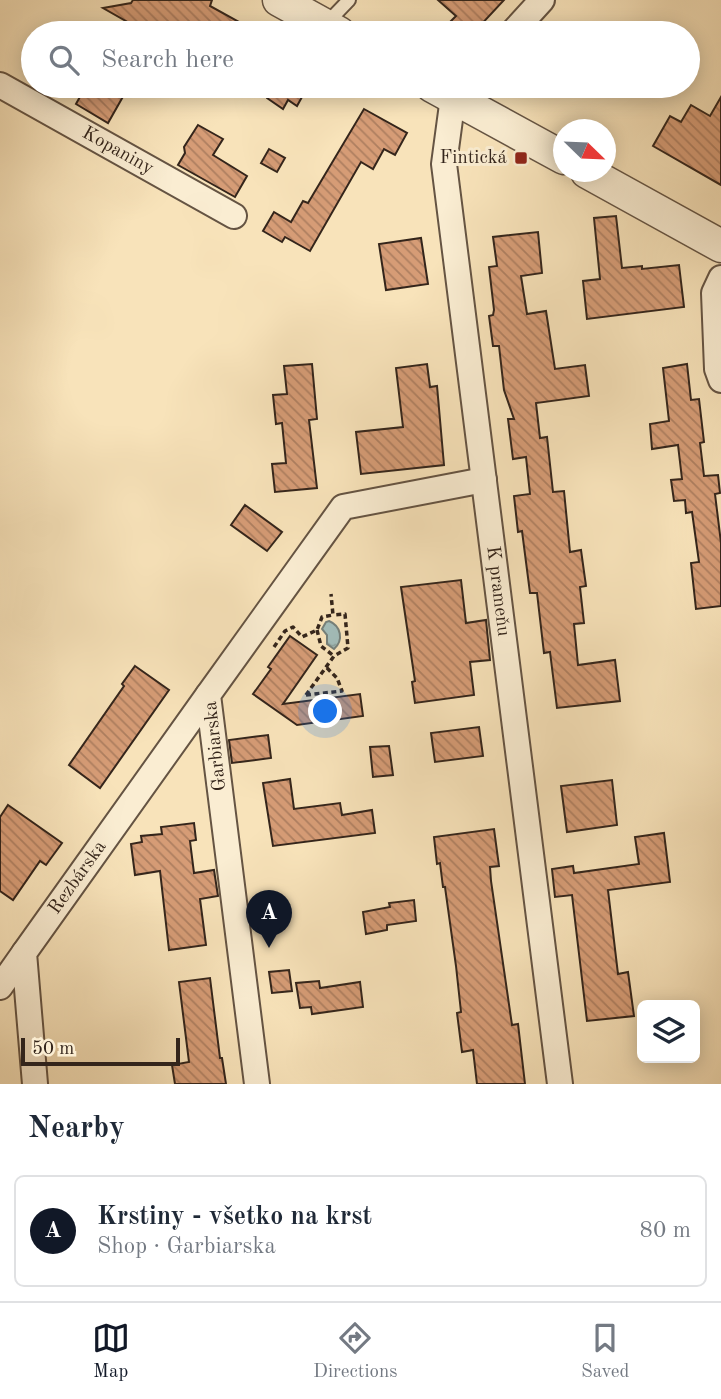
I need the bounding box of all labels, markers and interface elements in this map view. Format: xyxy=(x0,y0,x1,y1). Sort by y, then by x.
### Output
search box xyxy=(21,21,700,98)
icon: search xyxy=(45,41,83,79)
text: Search here xyxy=(101,47,234,73)
north arrow xyxy=(553,119,616,182)
street label: Kopaniny xyxy=(79,123,157,178)
place label: Fintická xyxy=(439,149,508,168)
marker: Fintická xyxy=(513,150,529,166)
street label: K prameňu xyxy=(483,545,513,637)
your location xyxy=(308,694,342,728)
street label: Garbiarska xyxy=(202,699,230,792)
street label: Rezbárska xyxy=(45,837,111,918)
pin: A xyxy=(246,890,292,948)
map controls xyxy=(637,1000,700,1063)
button: layers xyxy=(637,1000,700,1063)
scale bar xyxy=(21,1035,180,1067)
text: 50 m xyxy=(32,1040,74,1059)
text: Nearby xyxy=(28,1114,125,1144)
text: Krstiny - všetko na krst xyxy=(97,1204,372,1230)
text: A xyxy=(44,1219,62,1242)
text: 80 m xyxy=(640,1219,691,1242)
text: Shop · Garbiarska xyxy=(97,1235,276,1258)
tab: Map xyxy=(92,1319,130,1384)
tab: Directions xyxy=(313,1319,398,1384)
tab: Saved xyxy=(581,1319,629,1384)

